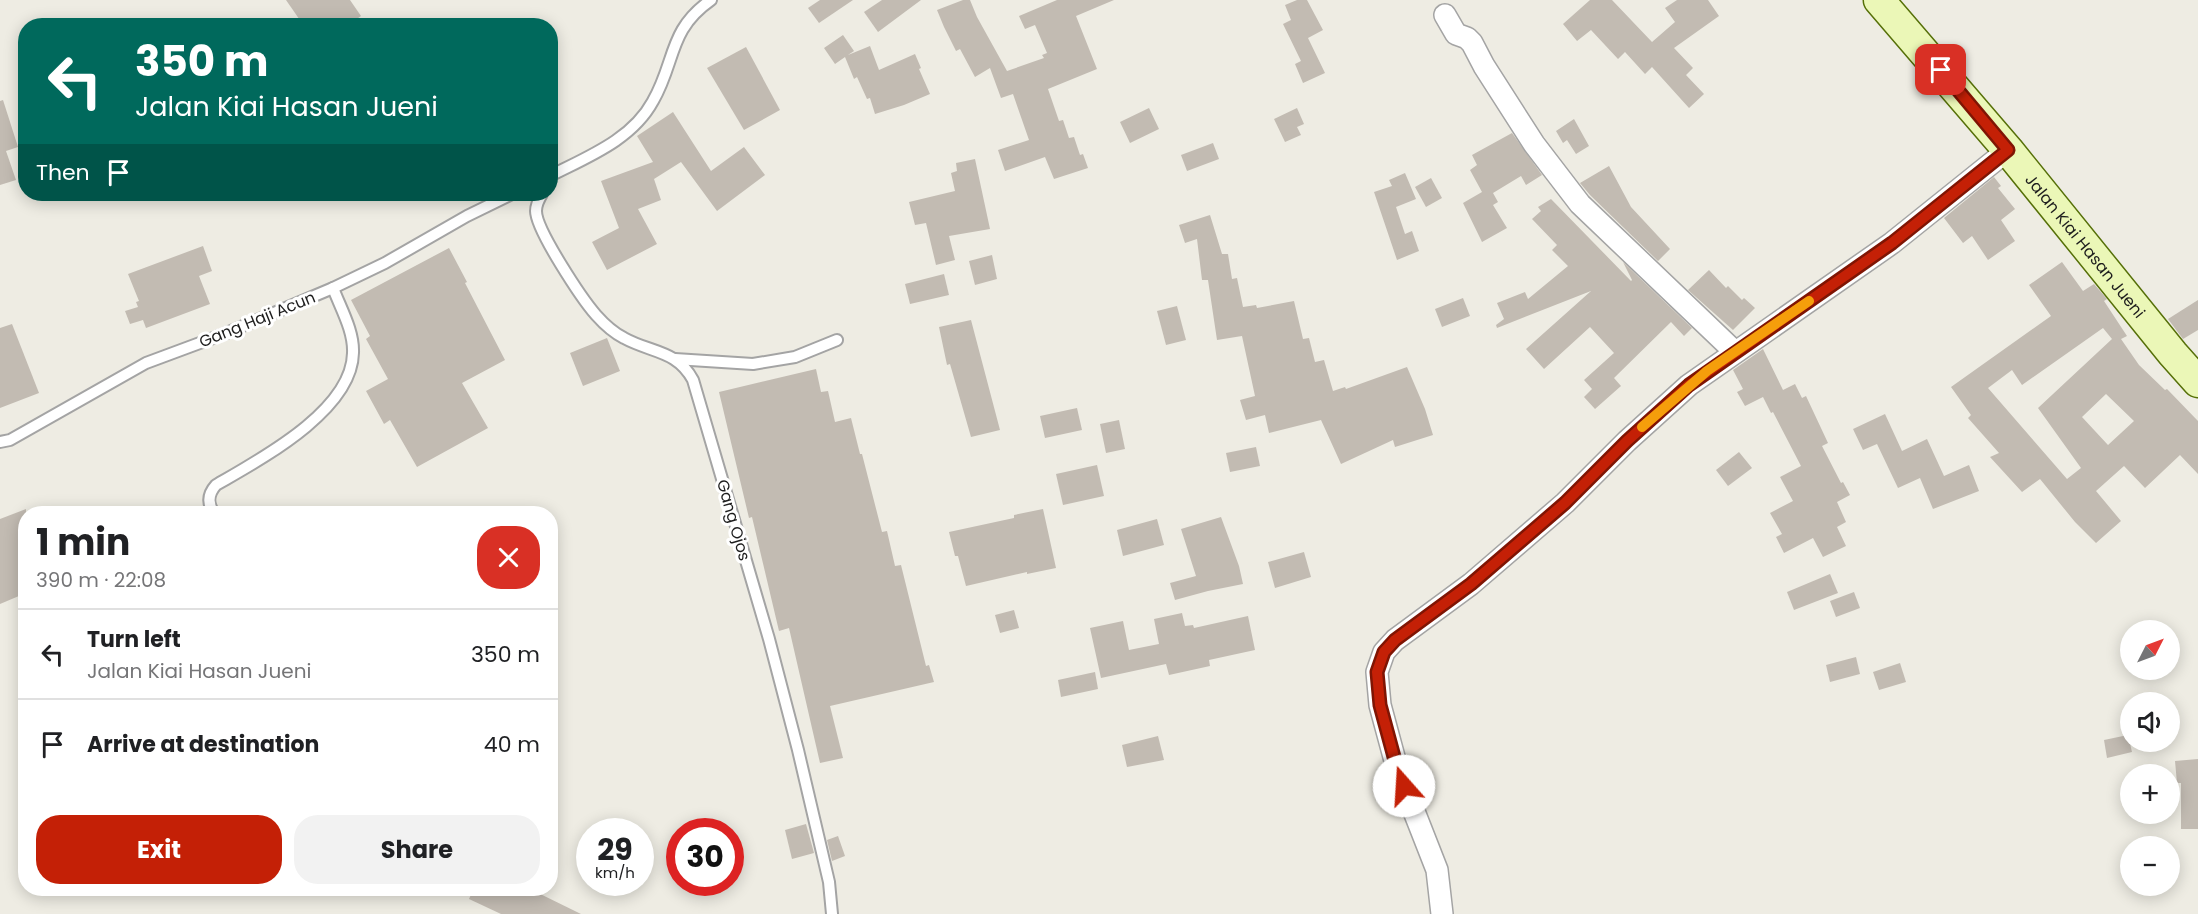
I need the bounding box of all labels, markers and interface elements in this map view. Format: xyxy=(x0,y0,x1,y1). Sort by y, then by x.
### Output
text: 350 m xyxy=(135,32,268,91)
icon: left xyxy=(36,42,114,120)
pin xyxy=(1915,44,1966,95)
icon: arrive xyxy=(1924,53,1957,86)
text: Jalan Kiai Hasan Jueni xyxy=(135,88,438,125)
icon: arrive xyxy=(102,156,135,189)
text: Then xyxy=(36,157,90,188)
street label: Jalan Kiai Hasan Jueni xyxy=(2020,169,2150,323)
street label: Gang Haji Acun xyxy=(196,286,319,353)
street label: Gang Ojos xyxy=(711,477,756,564)
text: 1 min xyxy=(36,517,130,568)
button: close xyxy=(477,526,540,589)
text: 390 m · 22:08 xyxy=(36,566,166,594)
north arrow xyxy=(2120,620,2180,680)
map controls xyxy=(2120,620,2180,896)
text: Turn left xyxy=(87,624,181,655)
icon: left xyxy=(36,638,69,671)
text: 350 m xyxy=(471,639,540,670)
text: Jalan Kiai Hasan Jueni xyxy=(87,657,311,685)
button: sound xyxy=(2120,692,2180,752)
icon: arrive xyxy=(36,728,69,761)
text: Arrive at destination xyxy=(87,729,319,760)
text: 40 m xyxy=(484,729,540,760)
position arrow xyxy=(1372,754,1436,818)
button: + xyxy=(2120,764,2180,824)
button: Exit xyxy=(36,815,282,884)
button: Share xyxy=(294,815,540,884)
speed limit sign: 30 xyxy=(666,818,744,896)
text: 29 xyxy=(597,828,633,871)
button: − xyxy=(2120,836,2180,896)
text: km/h xyxy=(595,862,635,883)

